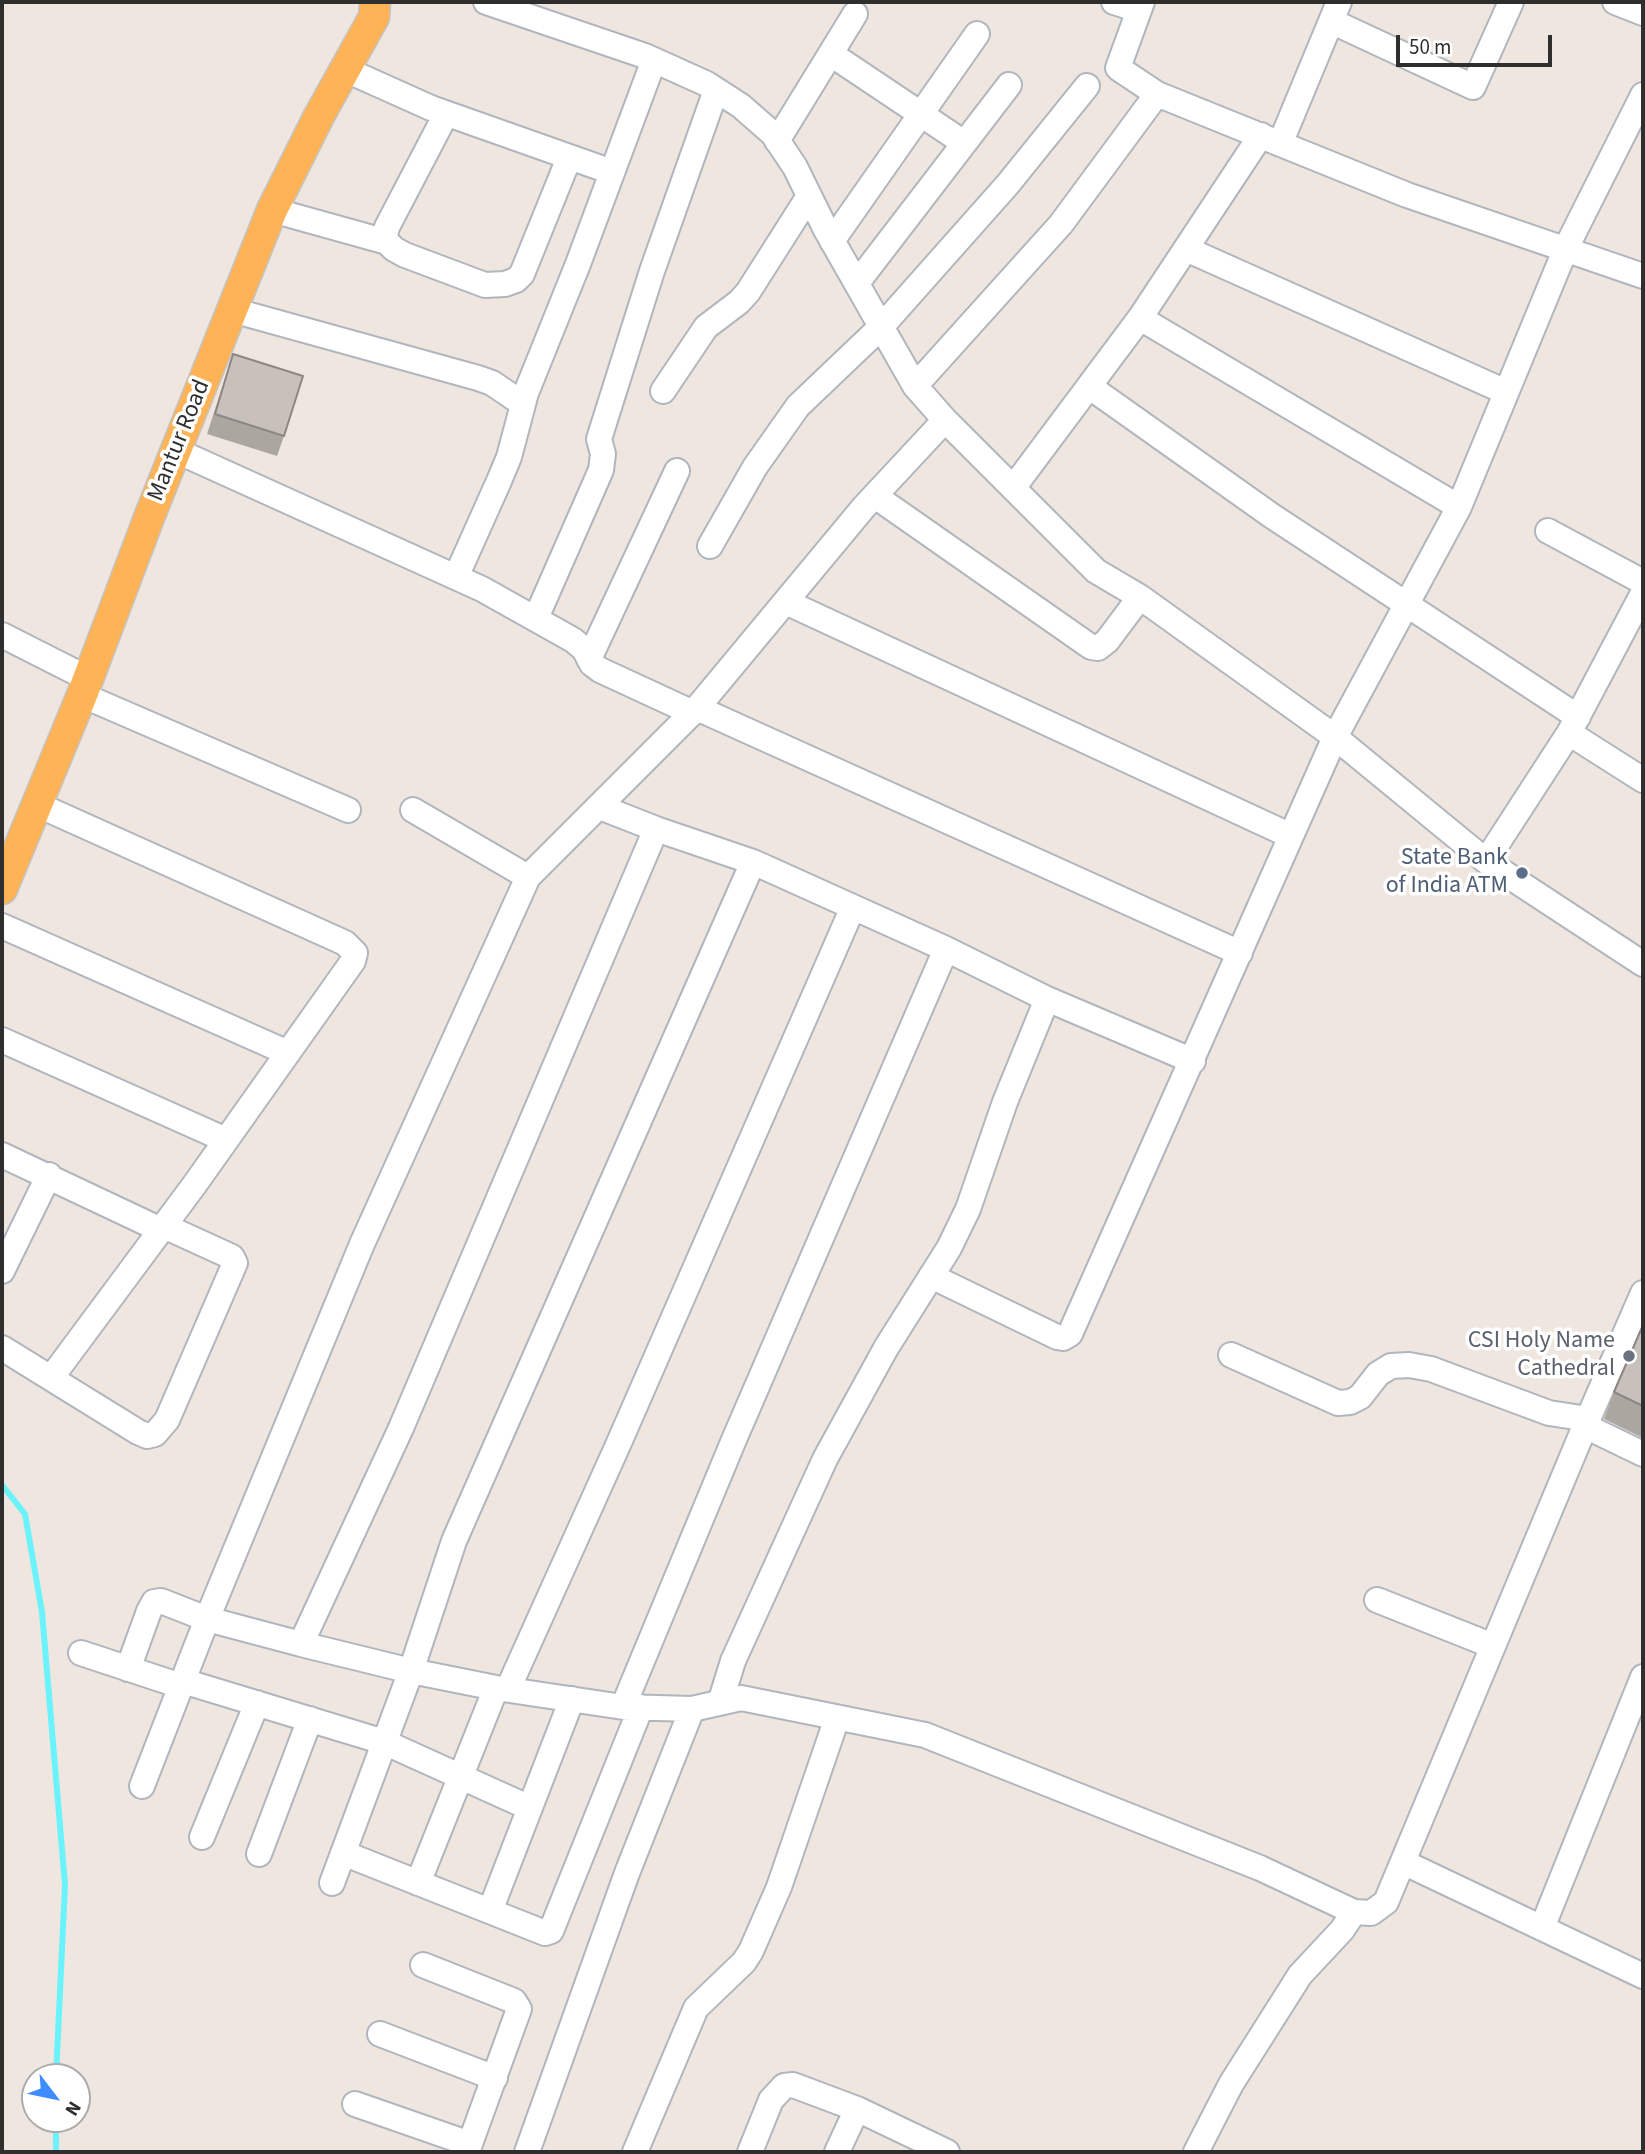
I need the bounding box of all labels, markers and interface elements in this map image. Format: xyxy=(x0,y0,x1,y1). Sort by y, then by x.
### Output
scale bar xyxy=(1400,21,1556,65)
text: 50 m xyxy=(1409,32,1451,62)
street label: Mantur Road xyxy=(143,376,217,506)
place label: State Bank of India ATM xyxy=(1386,845,1508,901)
marker: State Bank of India ATM xyxy=(1514,865,1530,881)
place label: CSI Holy Name Cathedral xyxy=(1468,1328,1615,1384)
marker: CSI Holy Name Cathedral xyxy=(1621,1348,1637,1364)
north arrow xyxy=(21,2063,91,2133)
text: N xyxy=(58,2096,87,2121)

